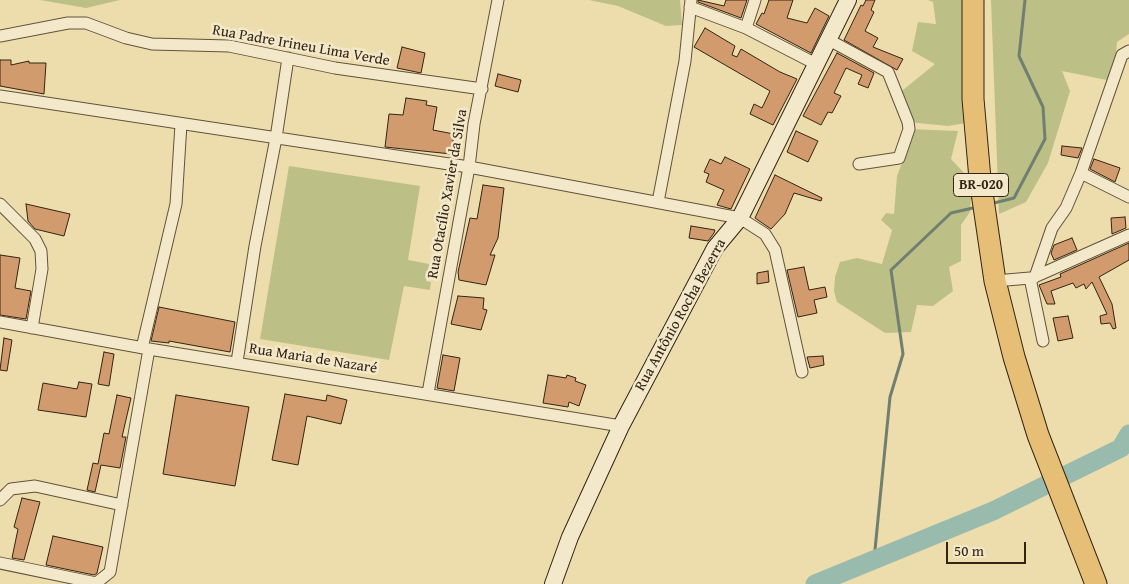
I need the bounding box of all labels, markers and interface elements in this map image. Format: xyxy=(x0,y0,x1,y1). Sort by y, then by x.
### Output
street label: Rua Padre Irineu Lima Verde xyxy=(211,22,391,70)
street label: Rua Otacílio Xavier da Silva xyxy=(424,108,472,280)
road number: BR-020 xyxy=(954,174,1008,196)
street label: Rua Antônio Rocha Bezerra xyxy=(632,236,730,394)
street label: Rua Maria de Nazaré xyxy=(248,340,378,378)
scale bar xyxy=(949,532,1029,564)
text: 50 m xyxy=(954,540,984,561)

